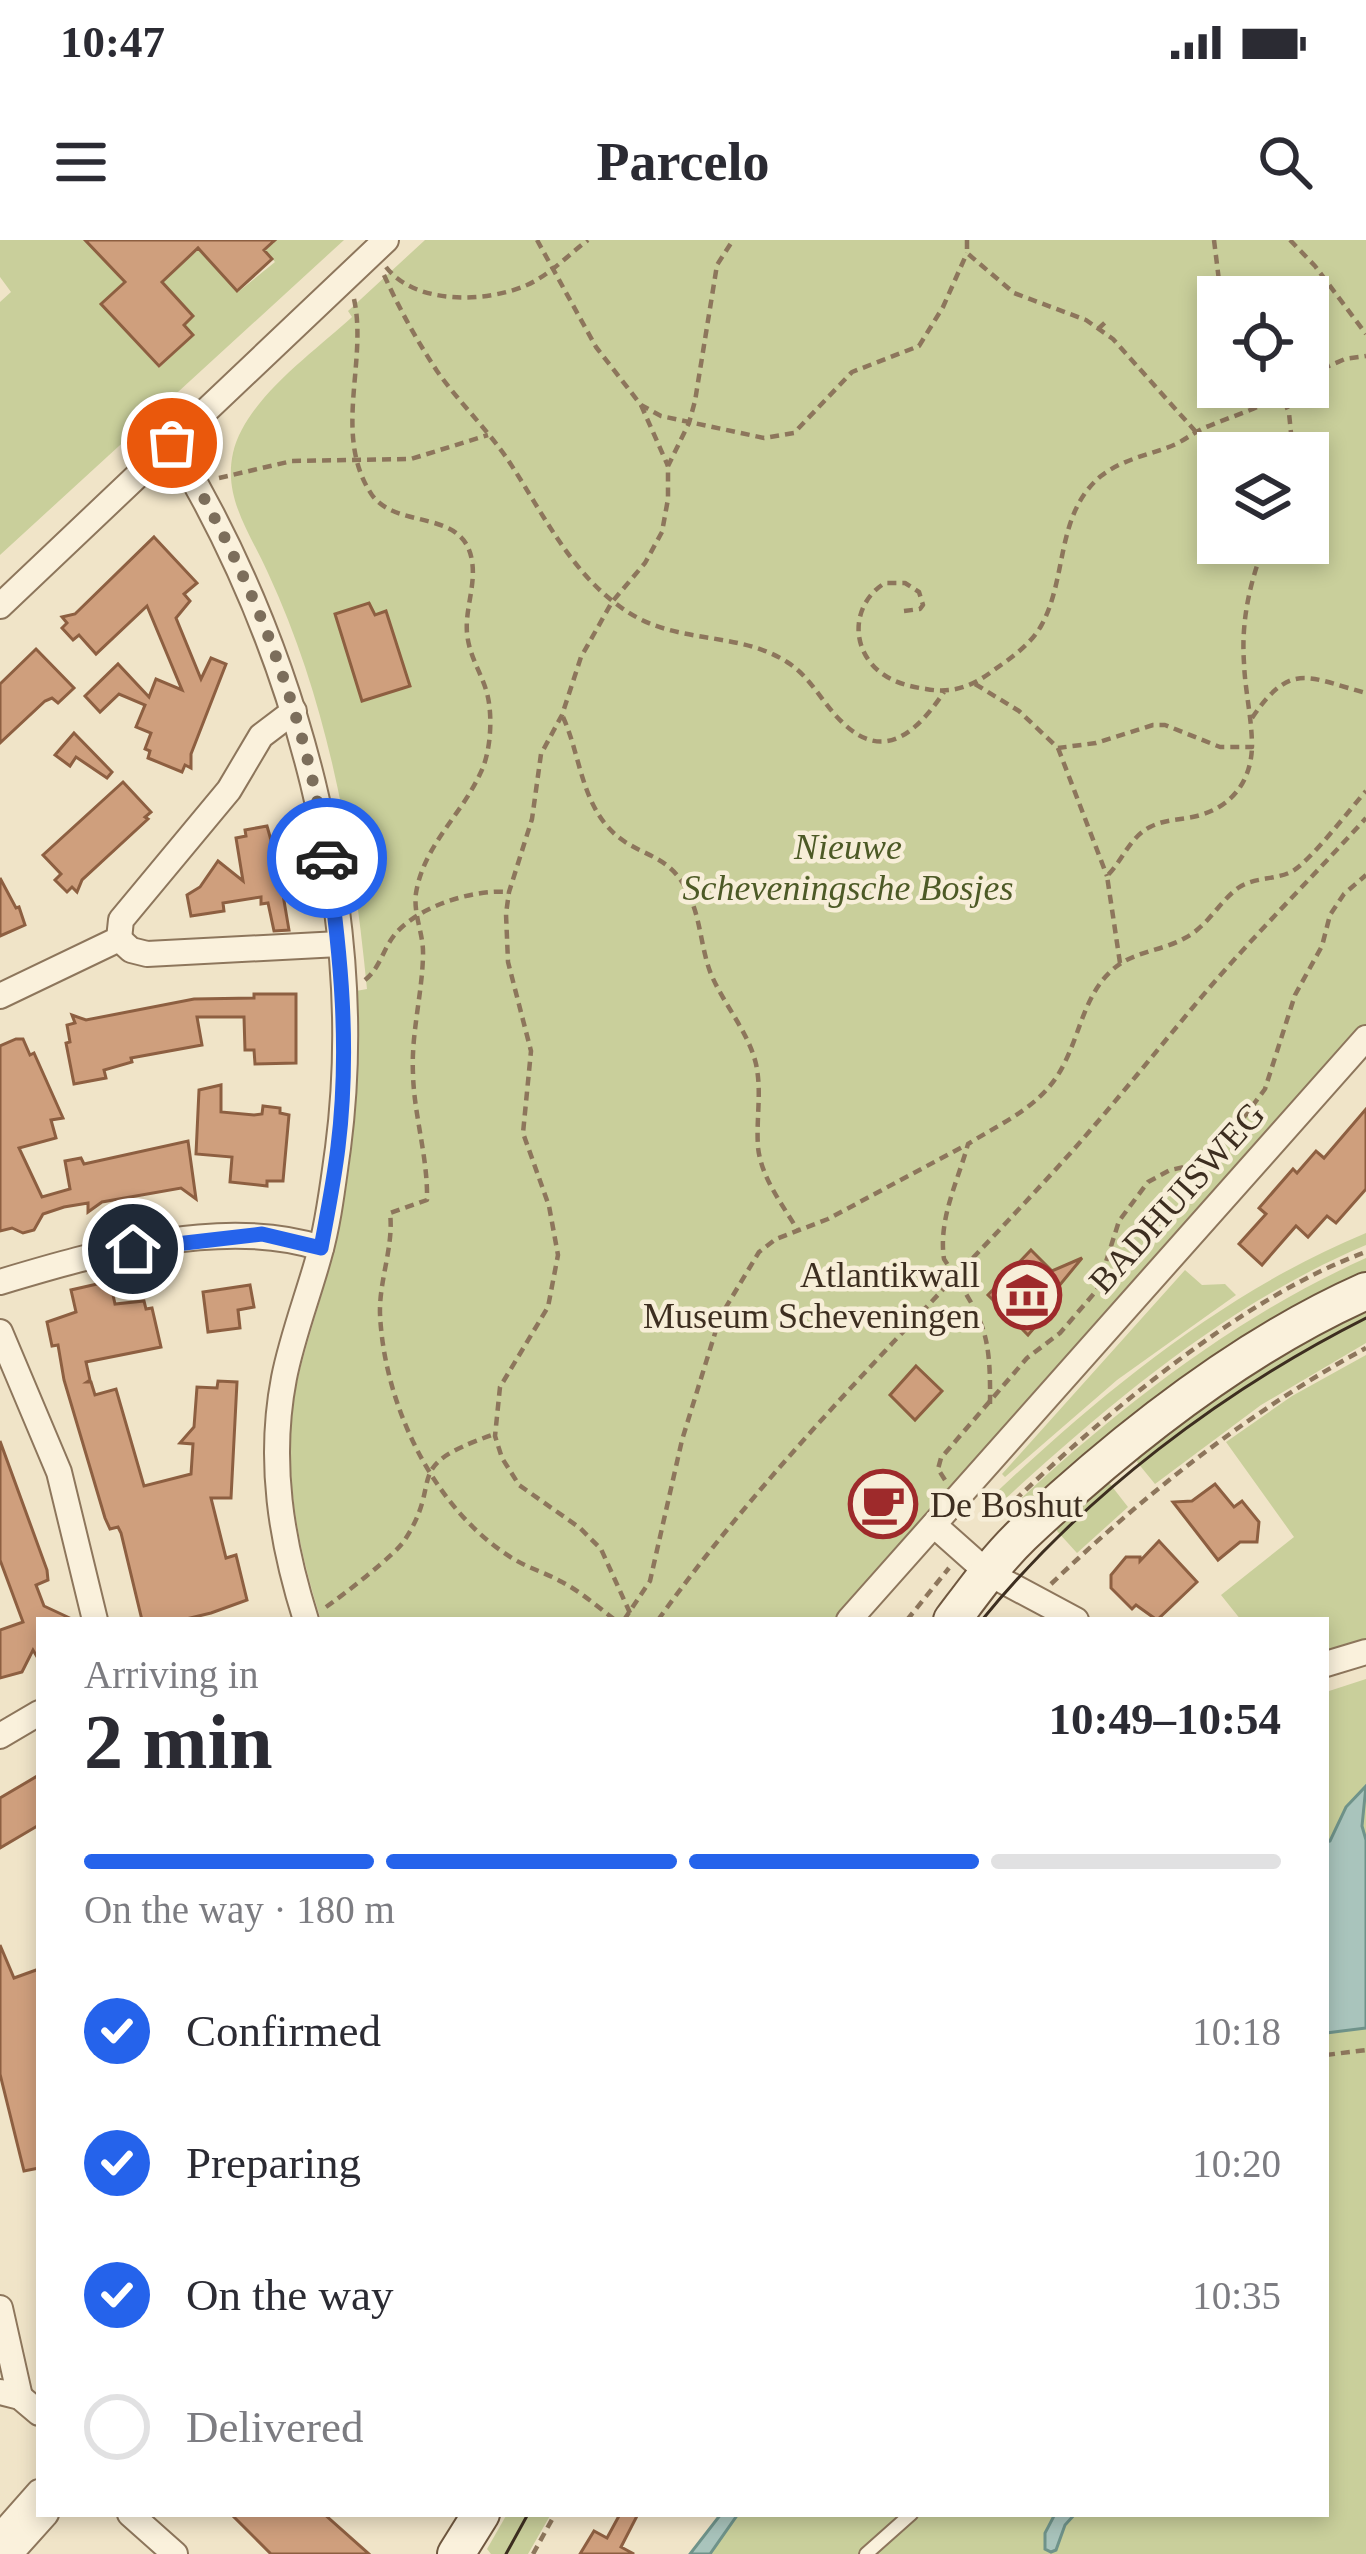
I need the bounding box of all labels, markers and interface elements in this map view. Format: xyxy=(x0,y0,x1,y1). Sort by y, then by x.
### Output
text: 10:47 xyxy=(60,17,165,67)
icon: menu xyxy=(48,129,114,195)
icon: search xyxy=(1252,129,1318,195)
text: Parcelo xyxy=(597,132,769,192)
map controls xyxy=(1197,276,1329,564)
button: locate xyxy=(1197,276,1329,408)
pin xyxy=(121,392,223,494)
icon: bag xyxy=(139,410,205,476)
button: layers xyxy=(1197,432,1329,564)
courier xyxy=(267,798,387,918)
icon: car xyxy=(294,825,360,891)
park label: Nieuwe Scheveningsche Bosjes xyxy=(683,827,1013,908)
street label: BADHUISWEG xyxy=(1081,1094,1273,1301)
pin xyxy=(82,1198,184,1300)
icon: home xyxy=(100,1216,166,1282)
place label: Atlantikwall Museum Scheveningen xyxy=(643,1255,980,1336)
museum icon: Atlantikwall Museum Scheveningen xyxy=(992,1260,1062,1330)
cafe icon: De Boshut xyxy=(848,1469,918,1539)
place label: De Boshut xyxy=(930,1485,1083,1525)
text: Arriving in xyxy=(84,1653,258,1696)
text: 10:49–10:54 xyxy=(1049,1694,1281,1744)
text: 2 min xyxy=(84,1698,273,1785)
text: On the way · 180 m xyxy=(84,1888,395,1931)
icon: check xyxy=(84,1998,150,2064)
text: Confirmed xyxy=(186,2006,381,2056)
text: 10:18 xyxy=(1192,2010,1281,2053)
icon: check xyxy=(84,2130,150,2196)
text: Preparing xyxy=(186,2138,361,2188)
text: 10:20 xyxy=(1192,2142,1281,2185)
icon: check xyxy=(84,2262,150,2328)
text: On the way xyxy=(186,2270,393,2320)
text: 10:35 xyxy=(1192,2274,1281,2317)
text: Delivered xyxy=(186,2402,363,2452)

